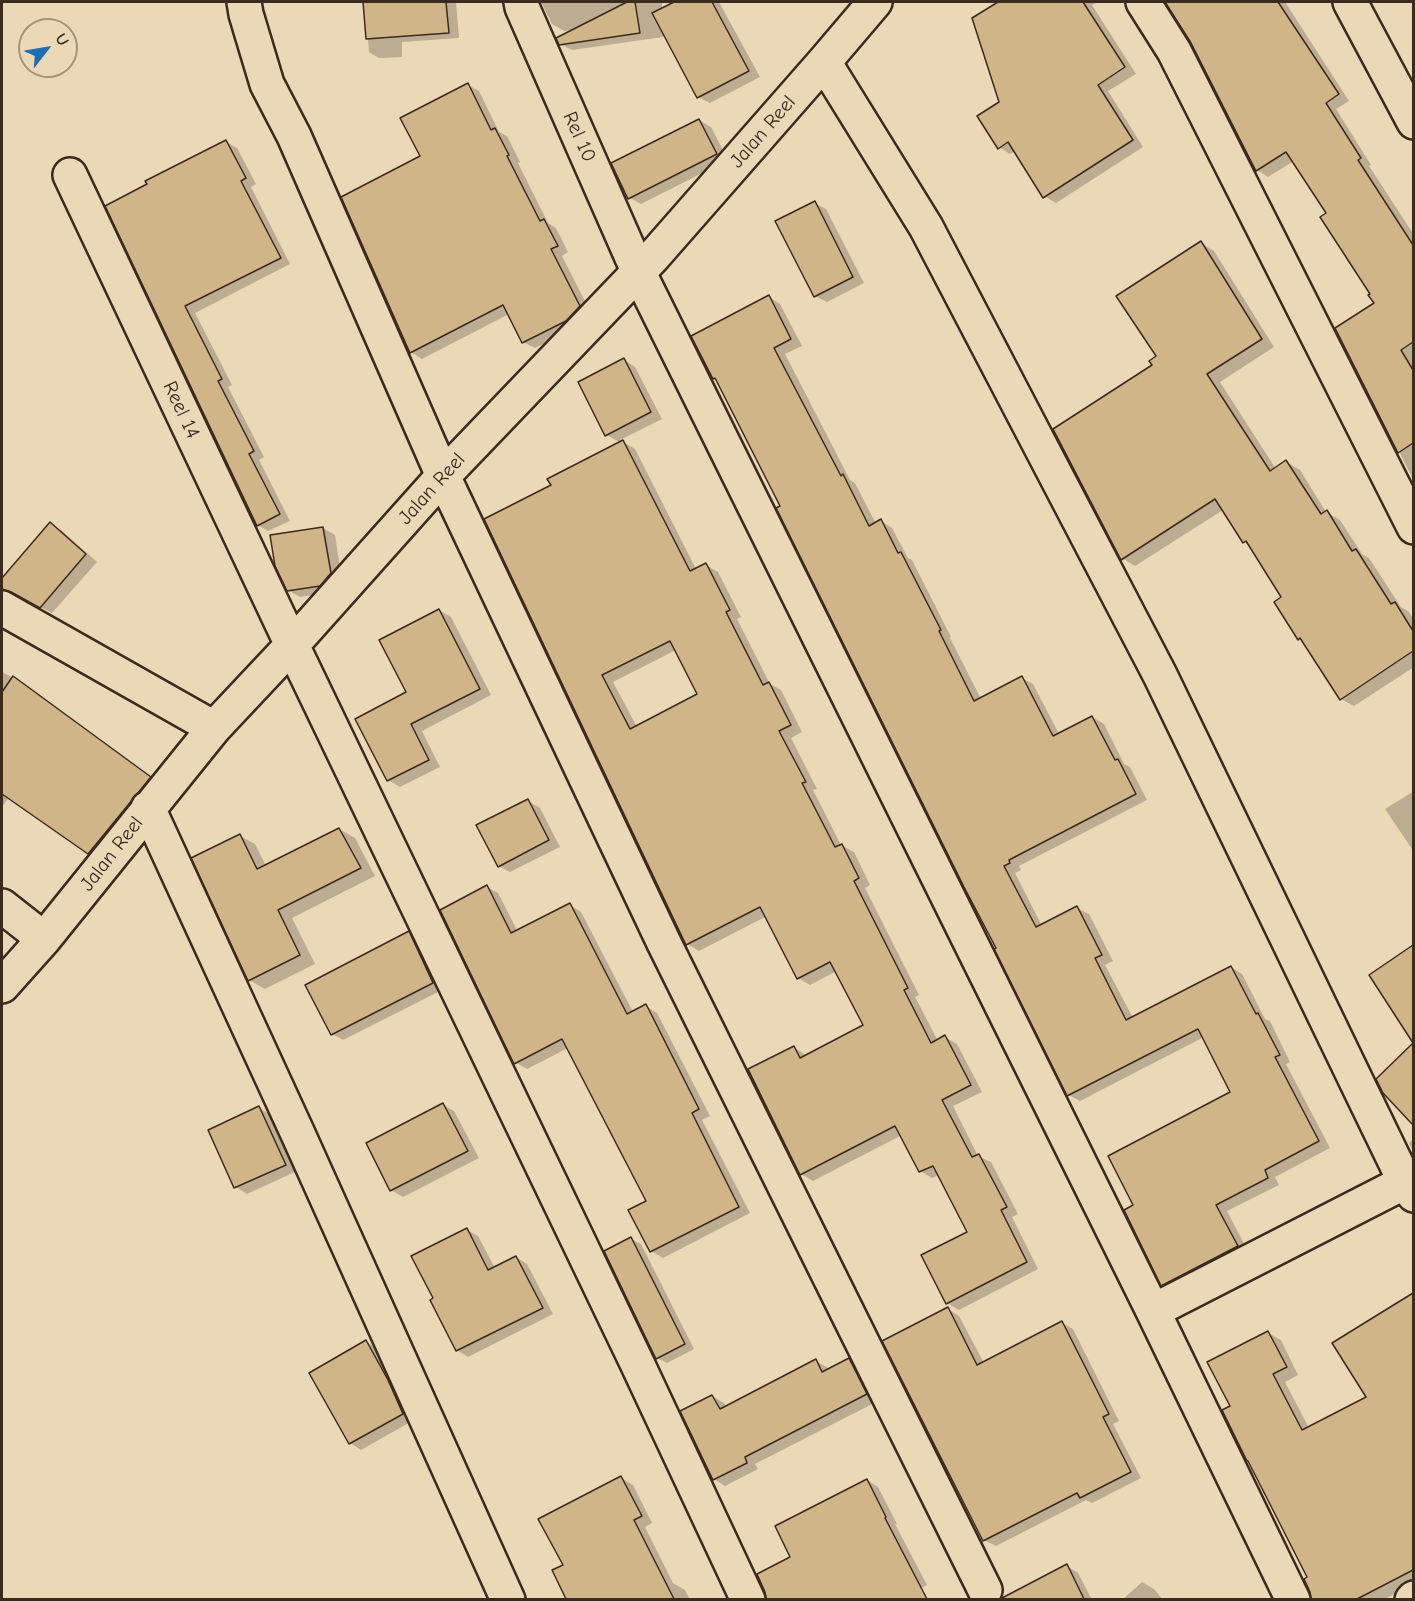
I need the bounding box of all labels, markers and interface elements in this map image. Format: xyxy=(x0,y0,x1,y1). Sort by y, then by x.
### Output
north arrow xyxy=(18,18,78,78)
text: U xyxy=(51,31,72,49)
street label: Jalan Reel xyxy=(725,91,801,173)
street label: Rel 10 xyxy=(557,108,601,166)
street label: Reel 14 xyxy=(157,378,205,442)
street label: Jalan Reel xyxy=(394,448,470,530)
street label: Jalan Reel xyxy=(75,812,149,896)

